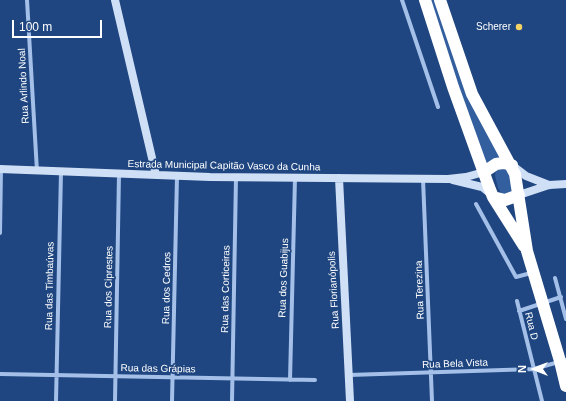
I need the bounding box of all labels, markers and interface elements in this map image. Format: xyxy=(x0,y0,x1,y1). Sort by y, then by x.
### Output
scale bar xyxy=(14,12,104,38)
text: 100 m xyxy=(19,20,52,34)
place label: Scherer xyxy=(476,21,511,33)
marker: Scherer xyxy=(514,22,524,32)
street label: Rua Arlindo Noal xyxy=(16,48,32,124)
street label: Estrada Municipal Capitão Vasco da Cunha xyxy=(128,158,320,174)
street label: Rua dos Guabijus xyxy=(277,238,291,318)
street label: Rua das Timbaúvas xyxy=(43,242,57,330)
street label: Rua das Corticeiras xyxy=(219,245,233,333)
street label: Rua dos Ciprestes xyxy=(102,246,116,328)
street label: Rua Florianópolis xyxy=(326,251,342,329)
street label: Rua dos Cedros xyxy=(160,252,174,324)
street label: Rua Terezina xyxy=(413,260,427,320)
street label: Rua D xyxy=(522,311,540,341)
north arrow xyxy=(514,349,554,389)
street label: Rua Bela Vista xyxy=(422,357,488,371)
street label: Rua das Grápias xyxy=(120,362,196,376)
text: N xyxy=(516,365,528,373)

